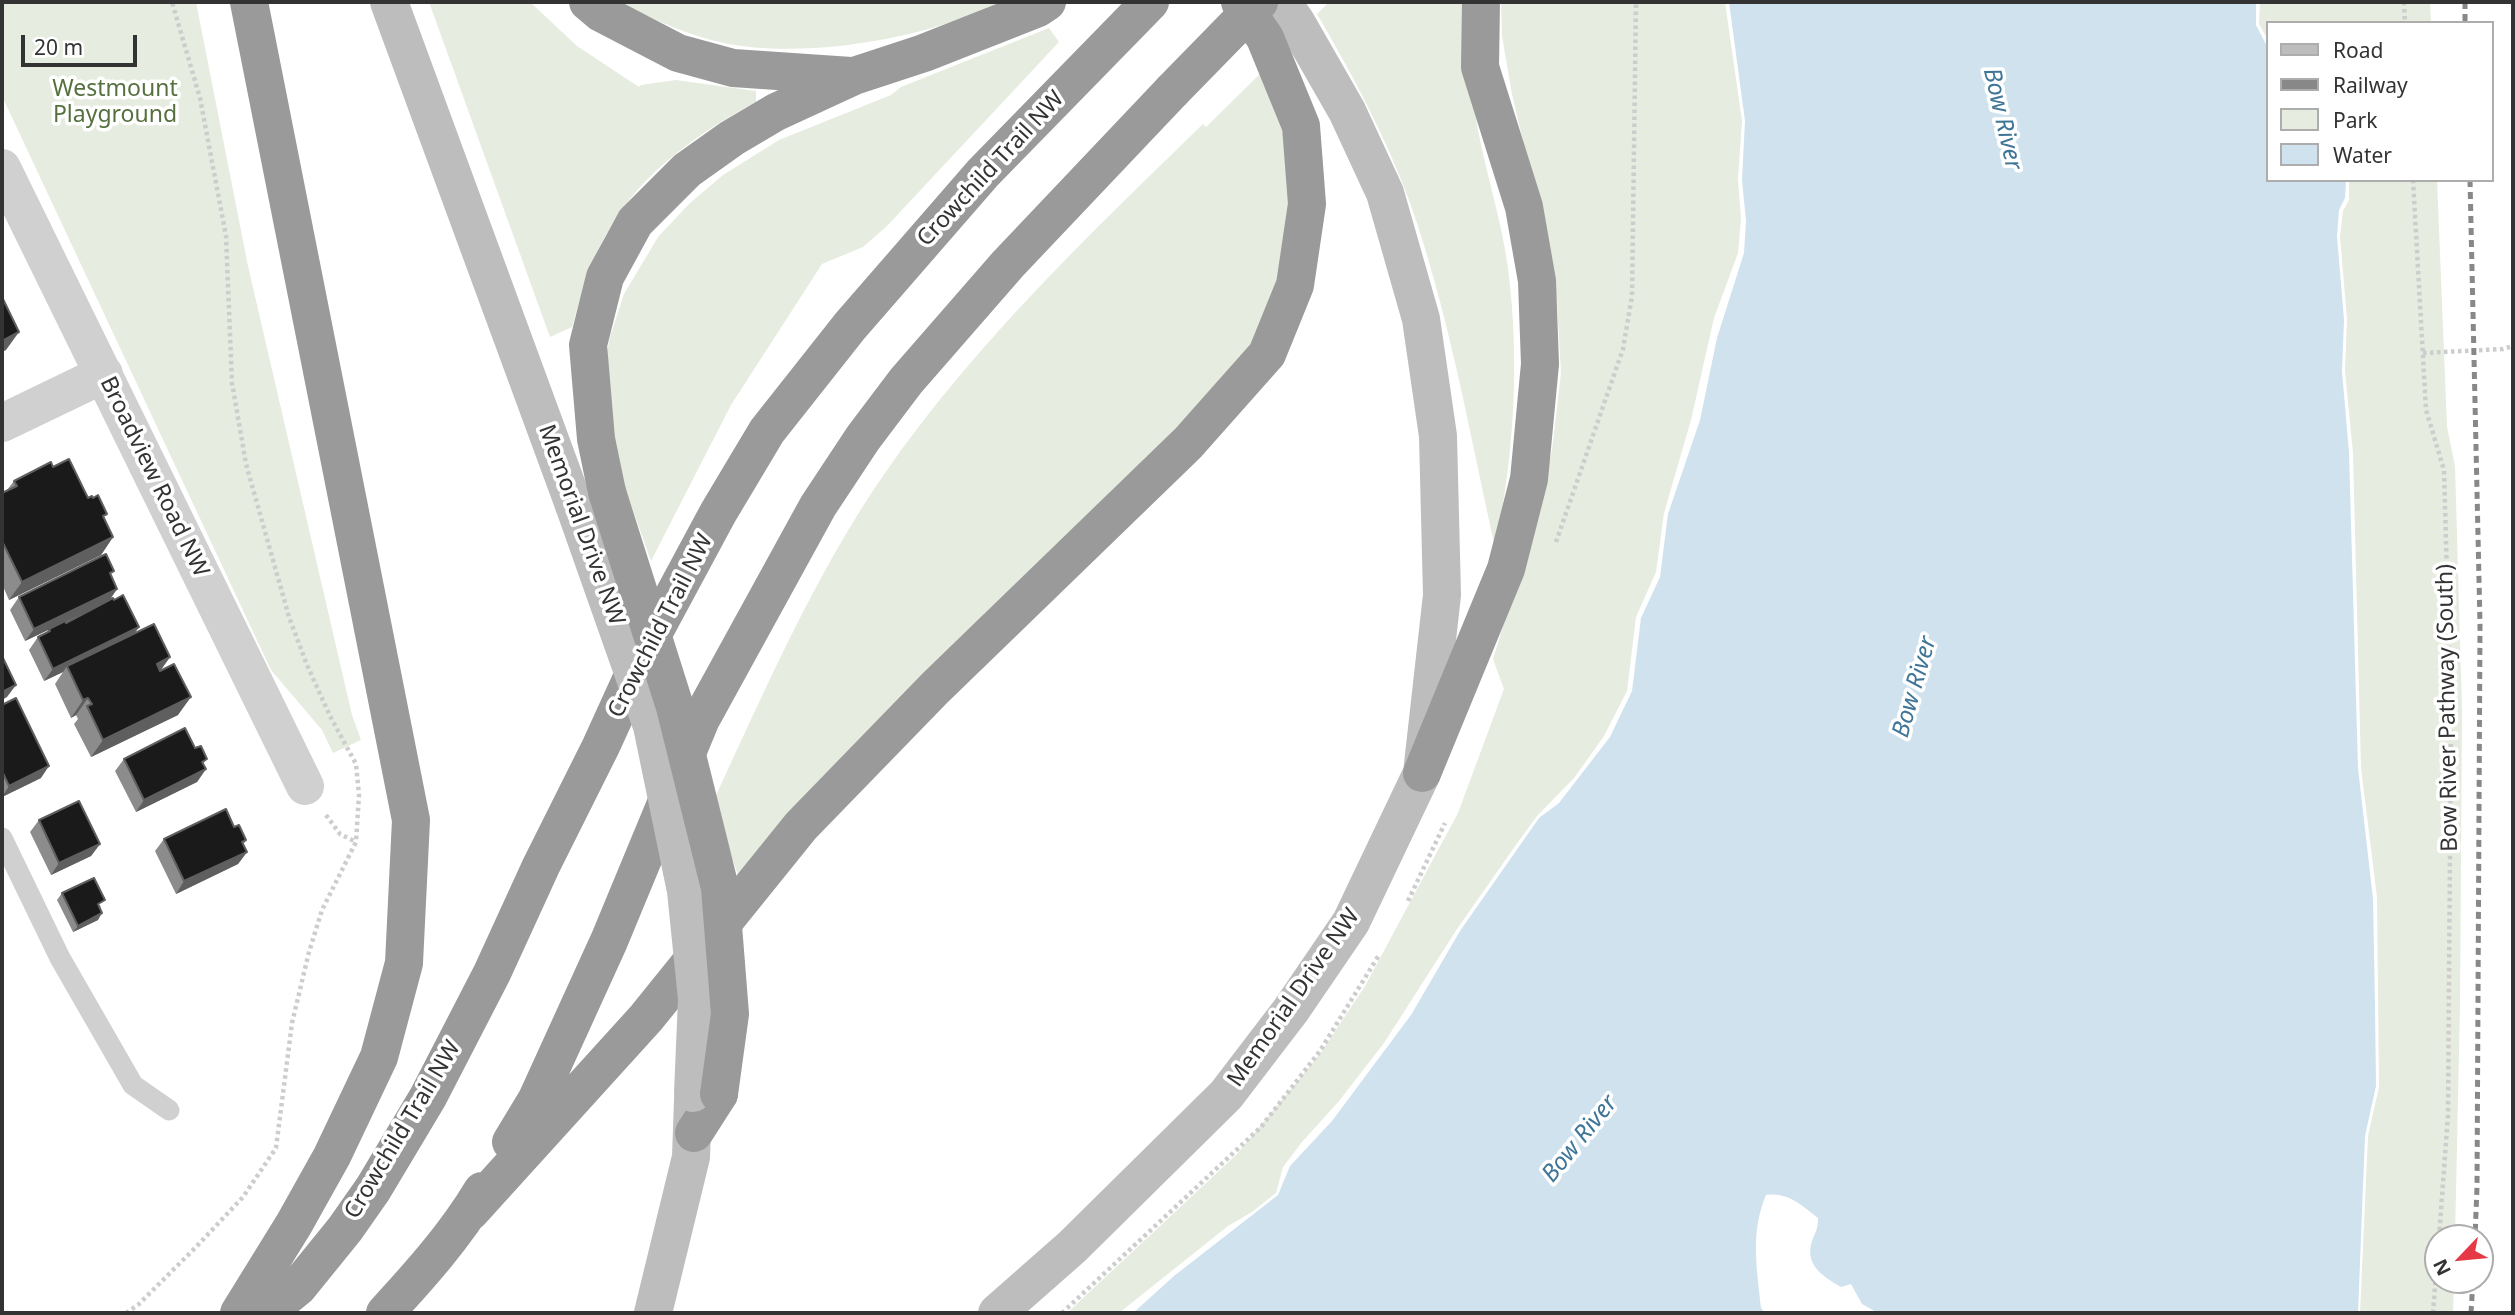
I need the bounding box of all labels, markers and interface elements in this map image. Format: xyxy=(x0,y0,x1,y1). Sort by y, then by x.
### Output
scale bar xyxy=(24,21,140,65)
legend xyxy=(2266,21,2494,182)
text: 20 m xyxy=(34,33,83,61)
text: Road xyxy=(2333,36,2383,64)
water label: Bow River xyxy=(1976,65,2028,173)
text: Railway xyxy=(2333,71,2408,99)
park label: Westmount Playground xyxy=(52,75,178,129)
street label: Crowchild Trail NW xyxy=(912,85,1070,253)
text: Park xyxy=(2333,106,2377,134)
text: Water xyxy=(2333,141,2392,169)
street label: Broadview Road NW xyxy=(94,372,214,582)
street label: Memorial Drive NW xyxy=(532,421,630,629)
street label: Crowchild Trail NW xyxy=(603,529,719,723)
street label: Bow River Pathway (South) xyxy=(2432,564,2464,852)
water label: Bow River xyxy=(1887,633,1943,741)
street label: Memorial Drive NW xyxy=(1222,904,1366,1092)
street label: Crowchild Trail NW xyxy=(339,1036,467,1224)
water label: Bow River xyxy=(1536,1090,1624,1188)
north arrow xyxy=(2424,1224,2494,1294)
text: N xyxy=(2427,1255,2457,1280)

